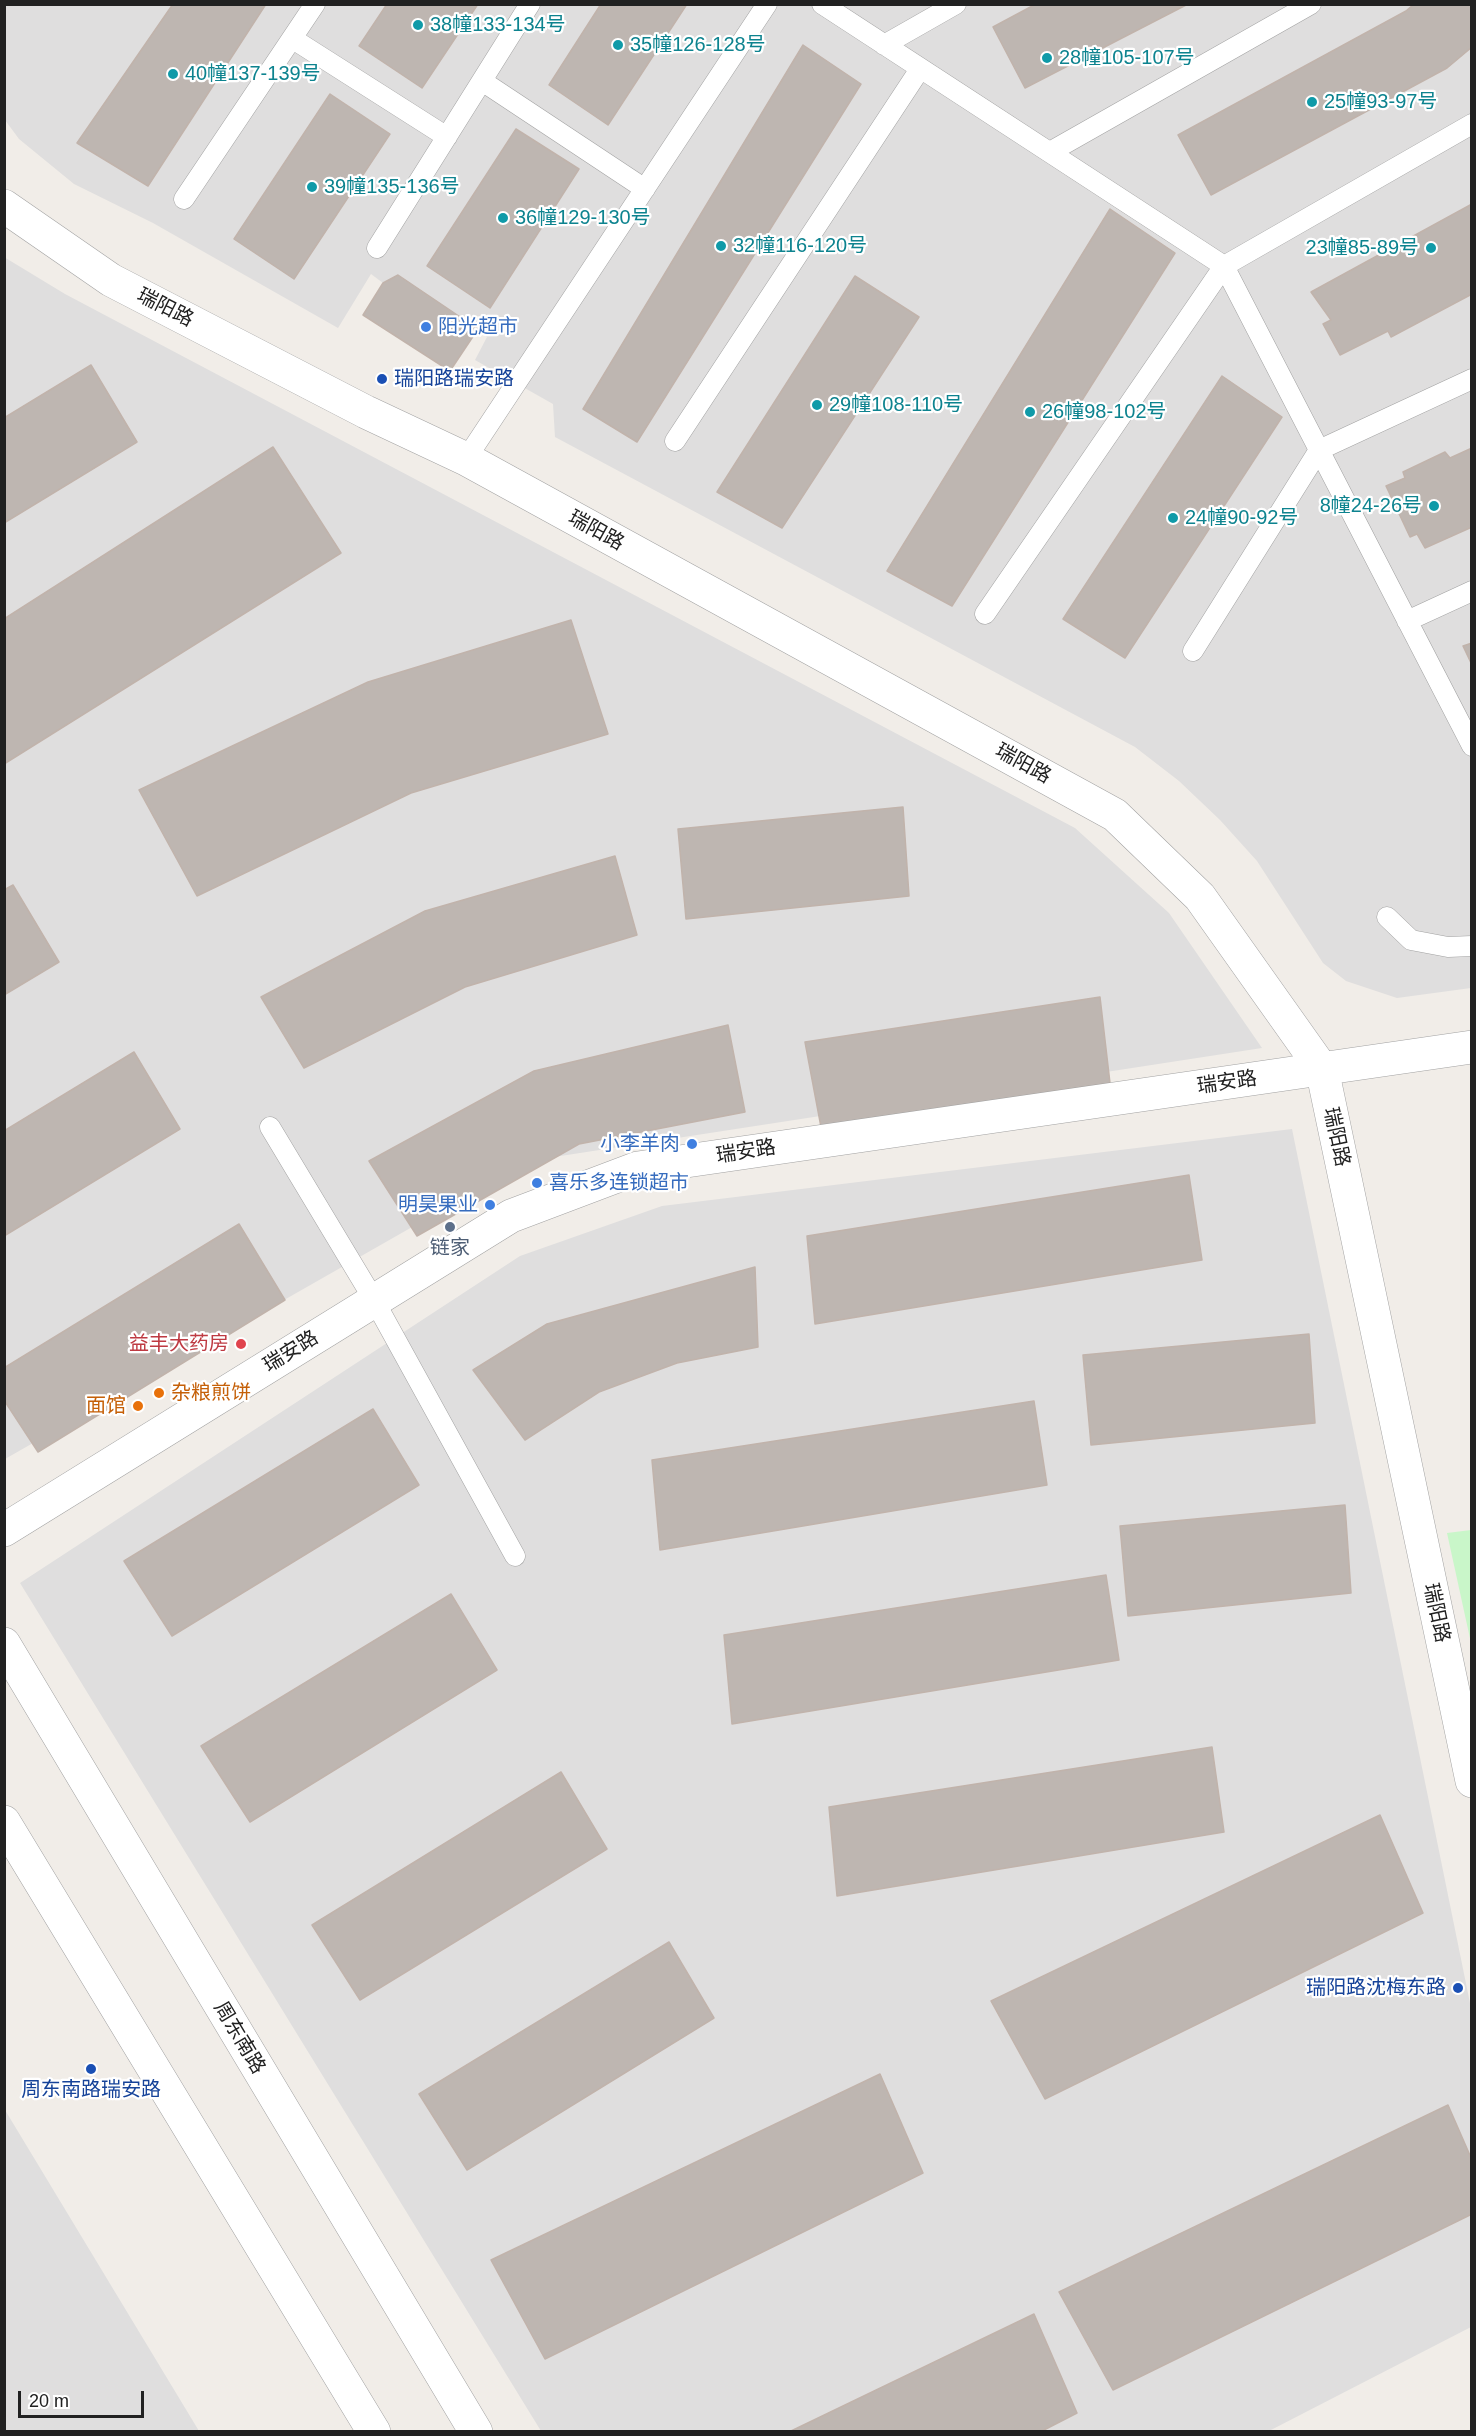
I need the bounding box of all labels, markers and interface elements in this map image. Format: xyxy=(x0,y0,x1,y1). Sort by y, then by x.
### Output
place label: 38幢133-134号 xyxy=(430,13,566,37)
marker: 38幢133-134号 xyxy=(411,18,425,32)
place label: 35幢126-128号 xyxy=(630,33,766,57)
marker: 35幢126-128号 xyxy=(611,38,625,52)
place label: 28幢105-107号 xyxy=(1059,46,1195,70)
marker: 28幢105-107号 xyxy=(1040,51,1054,65)
place label: 40幢137-139号 xyxy=(185,62,321,86)
marker: 40幢137-139号 xyxy=(166,67,180,81)
place label: 25幢93-97号 xyxy=(1324,90,1437,114)
marker: 25幢93-97号 xyxy=(1305,95,1319,109)
place label: 39幢135-136号 xyxy=(324,175,460,199)
marker: 39幢135-136号 xyxy=(305,180,319,194)
place label: 36幢129-130号 xyxy=(515,206,651,230)
marker: 36幢129-130号 xyxy=(496,211,510,225)
place label: 32幢116-120号 xyxy=(733,234,867,258)
place label: 23幢85-89号 xyxy=(1306,236,1419,260)
marker: 32幢116-120号 xyxy=(714,239,728,253)
marker: 23幢85-89号 xyxy=(1424,241,1438,255)
street label: 瑞阳路 xyxy=(133,284,197,332)
place label: 阳光超市 xyxy=(438,315,518,339)
marker: 阳光超市 xyxy=(419,320,433,334)
place label: 瑞阳路瑞安路 xyxy=(394,367,514,391)
marker: 瑞阳路瑞安路 xyxy=(375,372,389,386)
place label: 29幢108-110号 xyxy=(829,393,963,417)
marker: 29幢108-110号 xyxy=(810,398,824,412)
place label: 26幢98-102号 xyxy=(1042,400,1167,424)
marker: 26幢98-102号 xyxy=(1023,405,1037,419)
place label: 8幢24-26号 xyxy=(1320,494,1422,518)
marker: 8幢24-26号 xyxy=(1427,499,1441,513)
street label: 瑞阳路 xyxy=(564,506,628,556)
place label: 24幢90-92号 xyxy=(1185,506,1298,530)
marker: 24幢90-92号 xyxy=(1166,511,1180,525)
street label: 瑞阳路 xyxy=(991,739,1055,789)
street label: 瑞安路 xyxy=(1196,1067,1258,1099)
street label: 瑞阳路 xyxy=(1318,1105,1354,1169)
place label: 小李羊肉 xyxy=(600,1132,680,1156)
street label: 瑞安路 xyxy=(714,1135,778,1169)
marker: 小李羊肉 xyxy=(685,1137,699,1151)
place label: 喜乐多连锁超市 xyxy=(549,1171,689,1195)
marker: 喜乐多连锁超市 xyxy=(530,1176,544,1190)
place label: 明昊果业 xyxy=(398,1193,478,1217)
marker: 明昊果业 xyxy=(483,1198,497,1212)
marker: 链家 xyxy=(443,1220,457,1234)
place label: 链家 xyxy=(430,1236,470,1260)
street label: 瑞安路 xyxy=(259,1326,323,1378)
place label: 益丰大药房 xyxy=(129,1332,229,1356)
marker: 益丰大药房 xyxy=(234,1337,248,1351)
place label: 杂粮煎饼 xyxy=(171,1381,251,1405)
marker: 杂粮煎饼 xyxy=(152,1386,166,1400)
place label: 面馆 xyxy=(86,1394,126,1418)
marker: 面馆 xyxy=(131,1399,145,1413)
street label: 瑞阳路 xyxy=(1418,1581,1454,1645)
place label: 瑞阳路沈梅东路 xyxy=(1306,1976,1446,2000)
marker: 瑞阳路沈梅东路 xyxy=(1451,1981,1465,1995)
street label: 周东南路 xyxy=(208,1998,270,2078)
marker: 周东南路瑞安路 xyxy=(84,2062,98,2076)
place label: 周东南路瑞安路 xyxy=(21,2078,161,2102)
scale bar xyxy=(21,2379,147,2417)
text: 20 m xyxy=(29,2391,69,2411)

